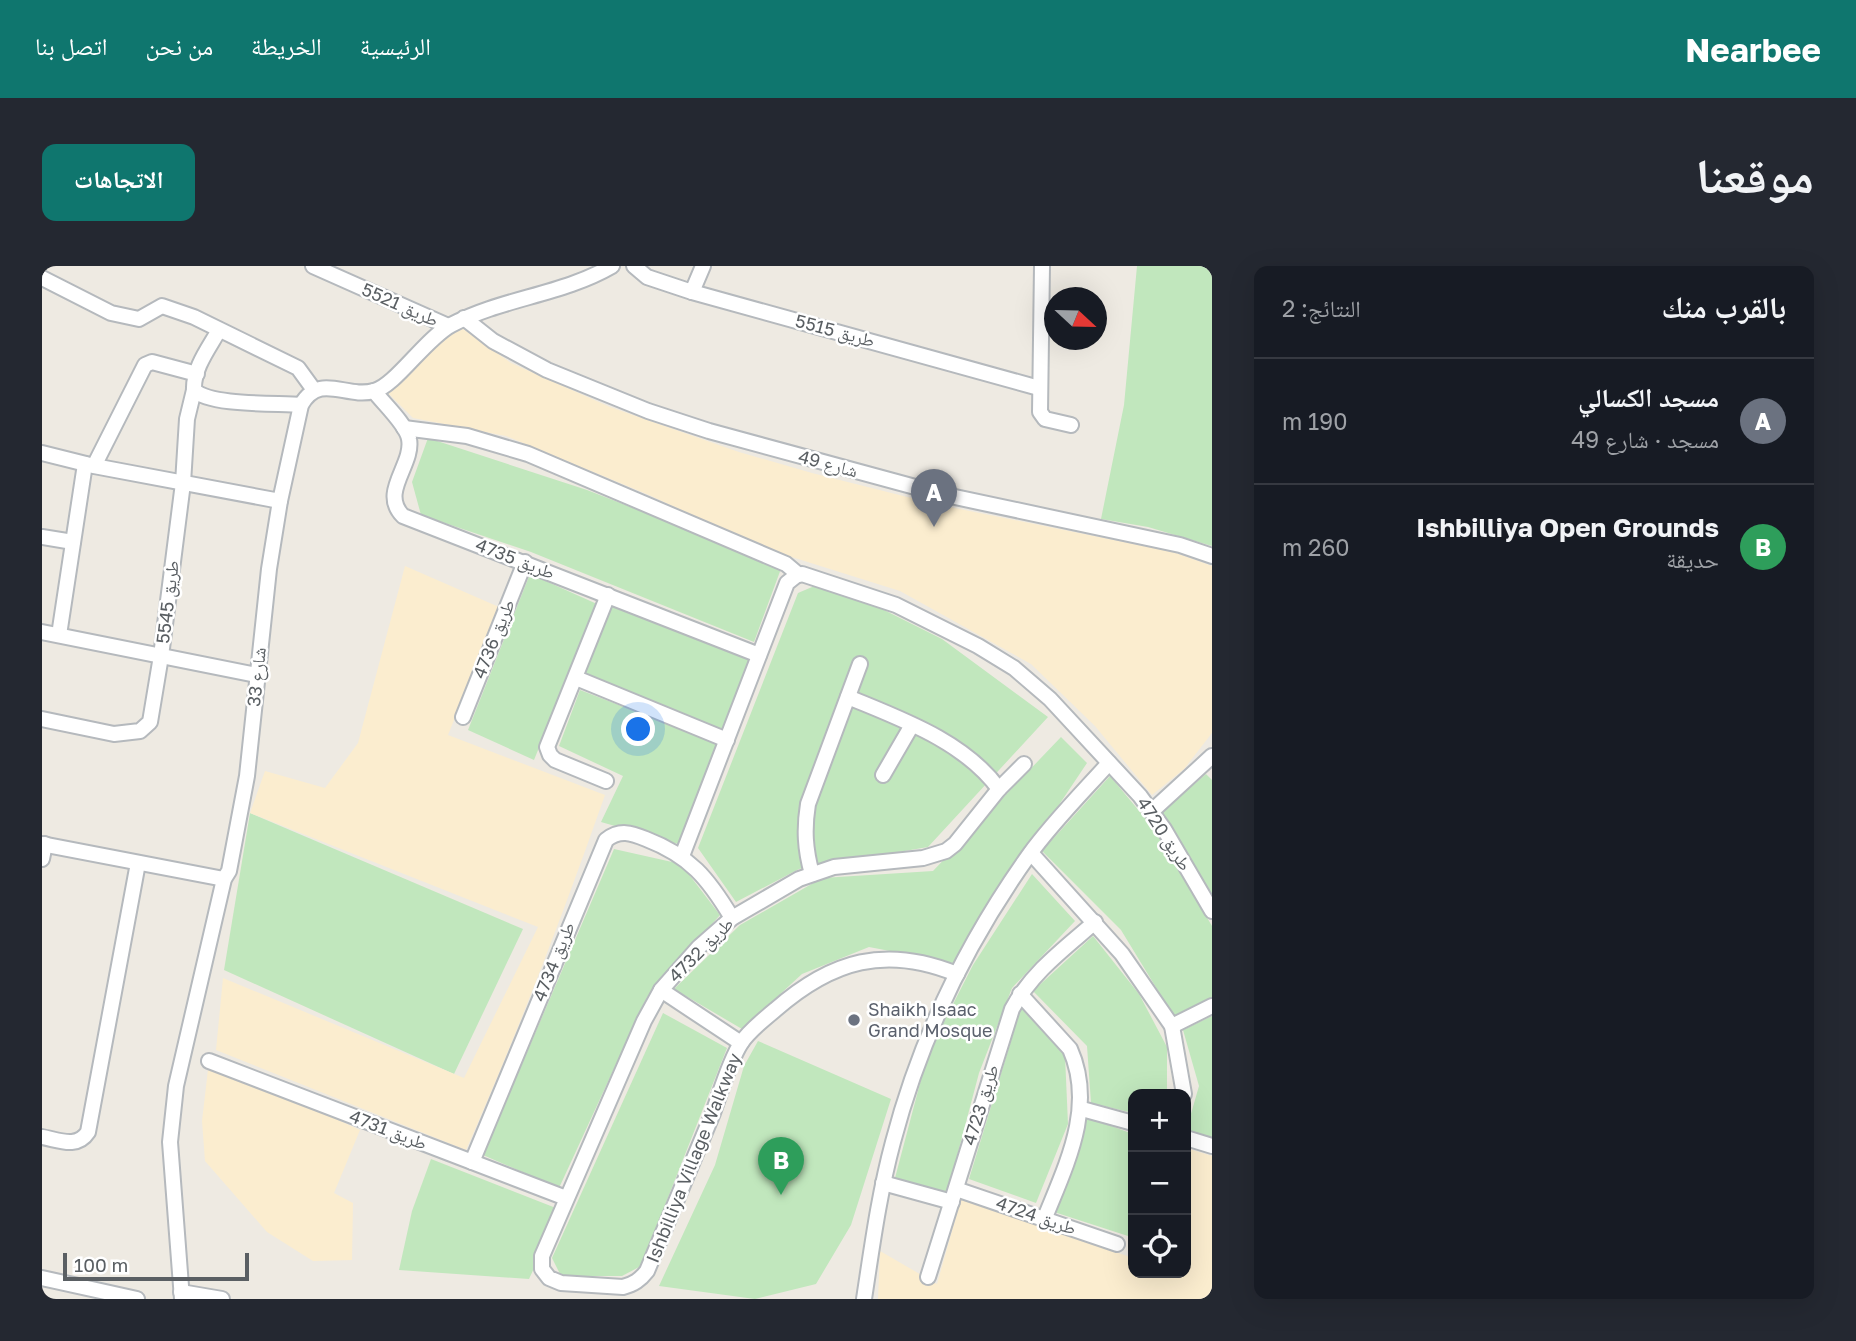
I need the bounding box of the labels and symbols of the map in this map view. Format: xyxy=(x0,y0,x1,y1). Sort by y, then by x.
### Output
street label: طريق 5521 xyxy=(358,277,442,332)
north arrow xyxy=(1044,287,1107,350)
street label: طريق 5515 xyxy=(793,309,877,352)
street label: شارع 49 xyxy=(796,445,860,482)
pin: A xyxy=(911,469,957,527)
street label: طريق 4735 xyxy=(472,533,558,584)
street label: طريق 5545 xyxy=(151,559,184,645)
street label: طريق 4736 xyxy=(467,596,520,682)
street label: شارع 33 xyxy=(242,646,271,708)
your location xyxy=(621,712,655,746)
street label: طريق 4720 xyxy=(1132,792,1197,875)
street label: طريق 4732 xyxy=(663,912,738,987)
street label: طريق 4734 xyxy=(527,919,580,1005)
place label: Shaikh Isaac Grand Mosque xyxy=(868,998,993,1041)
marker: Shaikh Isaac Grand Mosque xyxy=(846,1012,862,1028)
street label: Ishbilliya Village Walkway xyxy=(641,1050,745,1266)
street label: طريق 4723 xyxy=(957,1062,1004,1148)
street label: طريق 4731 xyxy=(346,1104,430,1155)
pin: B xyxy=(758,1137,804,1195)
street label: طريق 4724 xyxy=(993,1191,1079,1240)
scale bar xyxy=(63,1250,248,1282)

